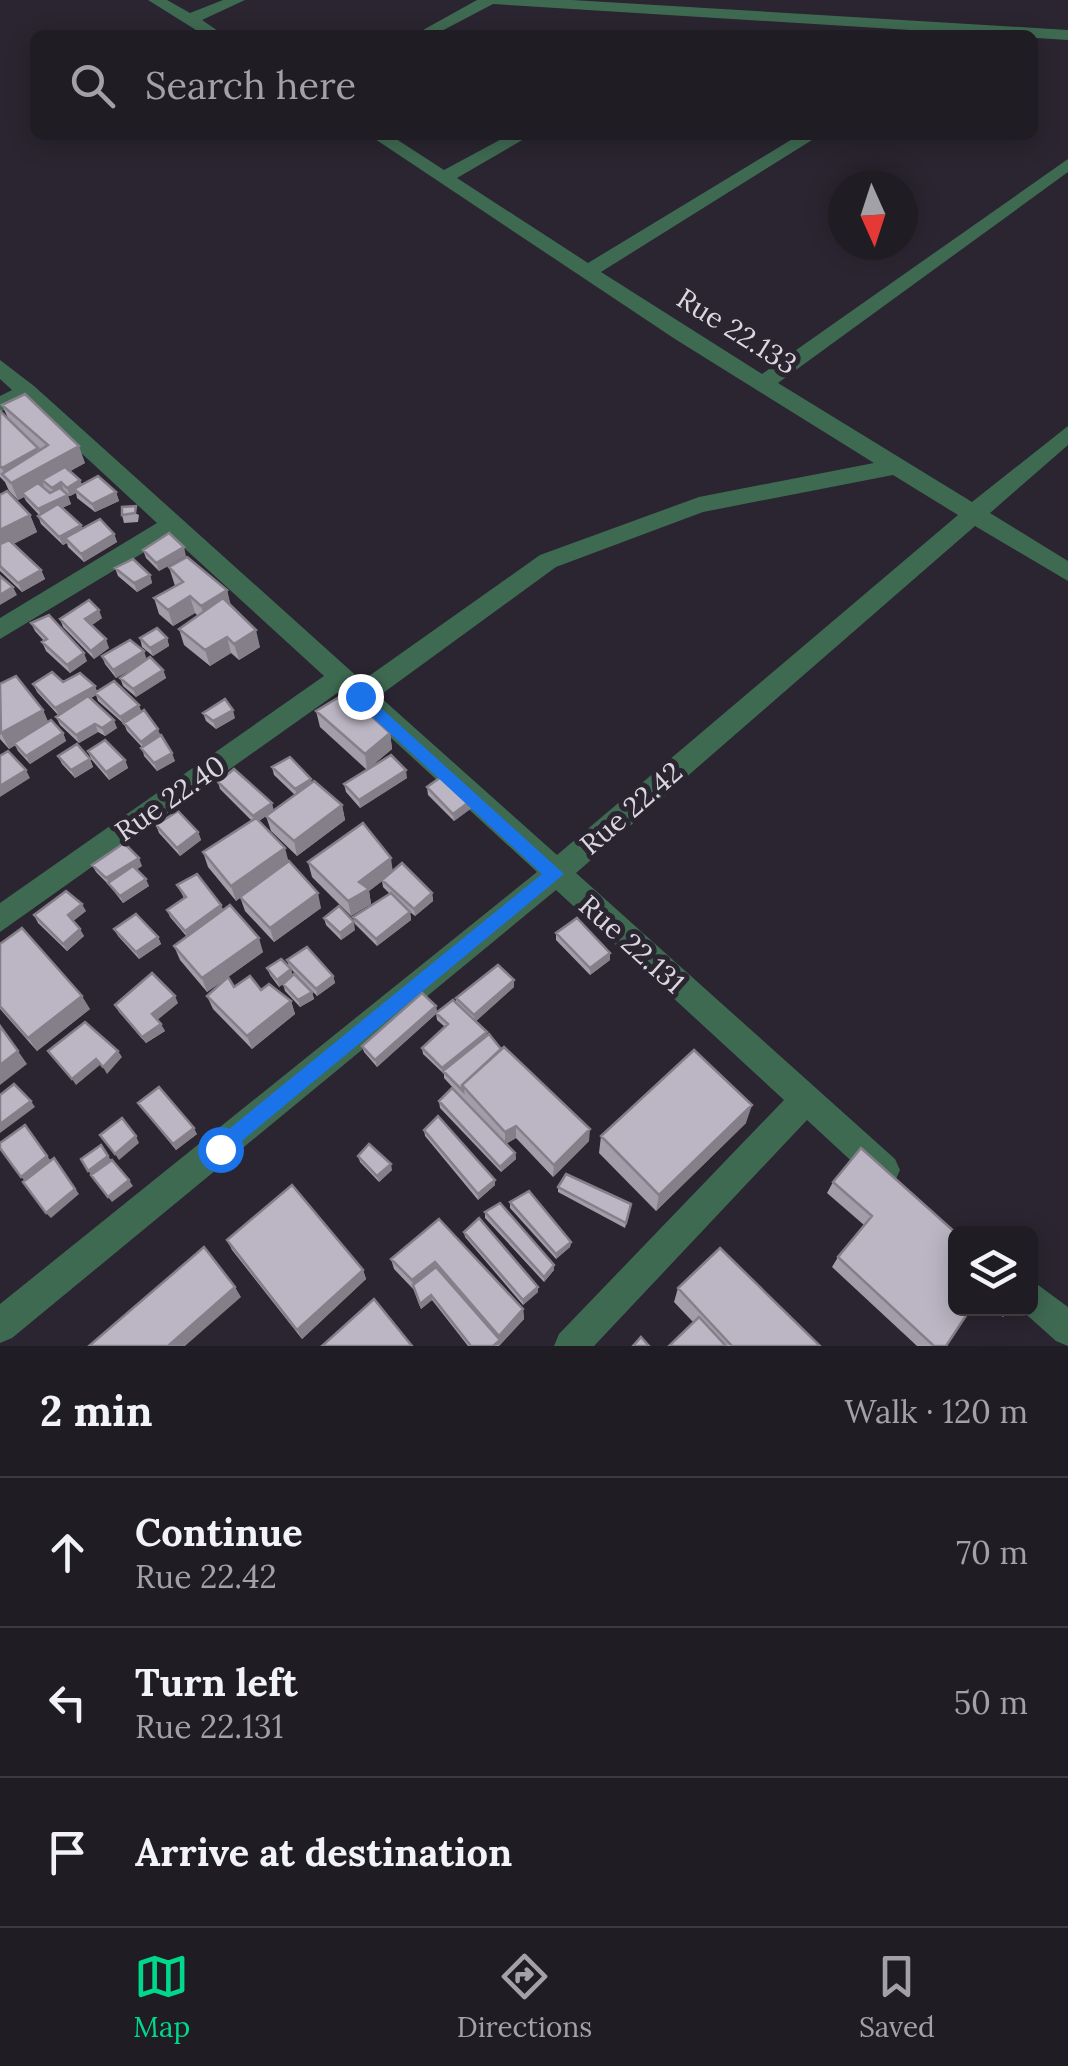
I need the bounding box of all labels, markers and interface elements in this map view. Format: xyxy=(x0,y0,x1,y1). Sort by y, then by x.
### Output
search box xyxy=(30,30,1038,140)
icon: search xyxy=(65,58,120,113)
text: Search here xyxy=(145,61,356,109)
north arrow xyxy=(828,170,918,260)
street label: Rue 22.133 xyxy=(670,280,804,382)
route end xyxy=(338,674,384,720)
street label: Rue 22.40 xyxy=(108,747,232,849)
street label: Rue 22.42 xyxy=(572,754,690,862)
street label: Rue 22.131 xyxy=(572,887,692,1001)
route start xyxy=(198,1127,244,1173)
map controls xyxy=(948,1226,1038,1316)
button: layers xyxy=(948,1226,1038,1316)
text: 2 min xyxy=(40,1384,153,1438)
text: Walk · 120 m xyxy=(844,1391,1028,1432)
text: Continue xyxy=(135,1508,303,1556)
icon: ahead xyxy=(40,1525,95,1580)
text: 70 m xyxy=(956,1532,1028,1573)
text: Rue 22.42 xyxy=(135,1556,277,1597)
text: Turn left xyxy=(135,1658,298,1706)
icon: left xyxy=(40,1675,95,1730)
text: 50 m xyxy=(954,1682,1028,1723)
text: Rue 22.131 xyxy=(135,1706,283,1747)
icon: arrive xyxy=(40,1825,95,1880)
text: Arrive at destination xyxy=(135,1828,512,1876)
tab: Map xyxy=(133,1949,190,2045)
tab: Directions xyxy=(457,1949,592,2045)
tab: Saved xyxy=(859,1949,935,2045)

